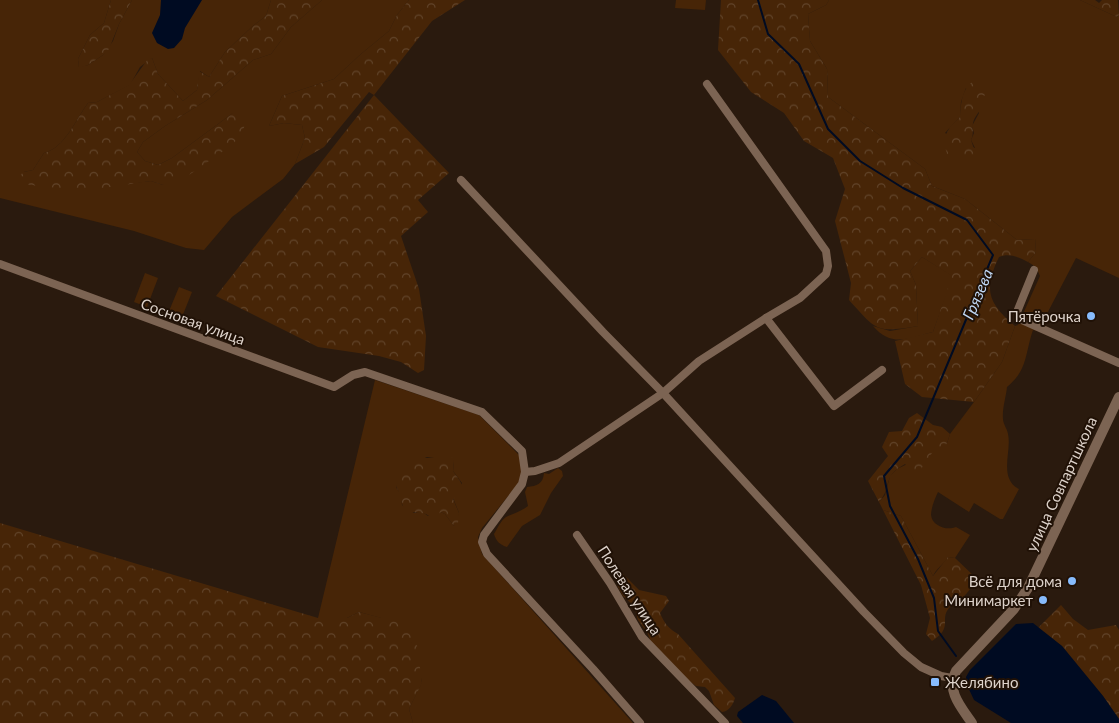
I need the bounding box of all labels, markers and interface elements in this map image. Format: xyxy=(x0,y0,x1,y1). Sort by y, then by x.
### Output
water label: Грязева xyxy=(958,266,996,322)
street label: Сосновая улица xyxy=(138,294,248,348)
place label: Пятёрочка xyxy=(1008,307,1081,325)
marker: Пятёрочка xyxy=(1085,310,1097,322)
street label: улица Совпартшкола xyxy=(1022,414,1100,554)
street label: Полевая улица xyxy=(594,542,666,638)
place label: Всё для дома xyxy=(969,572,1062,590)
marker: Всё для дома xyxy=(1066,575,1078,587)
place label: Минимаркет xyxy=(944,591,1033,609)
marker: Минимаркет xyxy=(1037,594,1049,606)
place label: Желябино xyxy=(945,673,1018,691)
marker: Желябино xyxy=(929,676,941,688)

